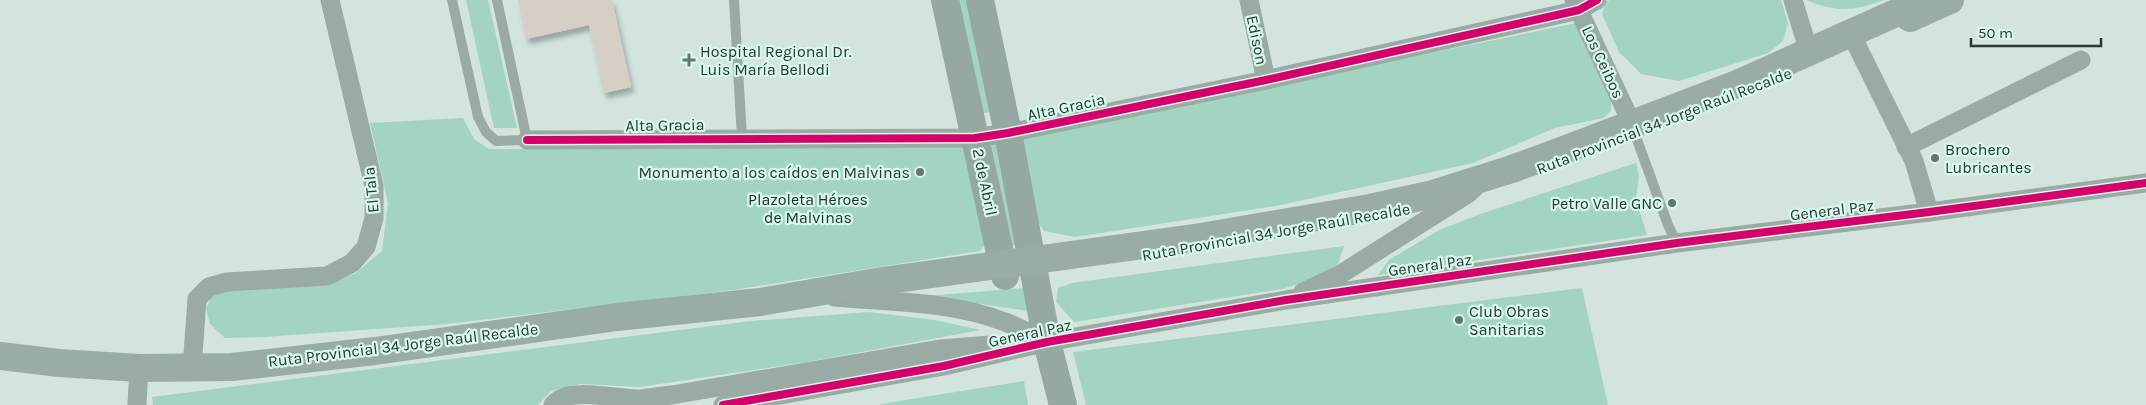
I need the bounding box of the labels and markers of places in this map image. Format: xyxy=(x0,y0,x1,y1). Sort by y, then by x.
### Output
place label: Hospital Regional Dr. Luis María Bellodi xyxy=(700,42,852,79)
marker: Hospital Regional Dr. Luis María Bellodi xyxy=(682,53,696,67)
place label: Brochero Lubricantes xyxy=(1945,140,2032,177)
marker: Brochero Lubricantes xyxy=(1929,152,1941,164)
place label: Monumento a los caídos en Malvinas xyxy=(638,163,910,182)
marker: Monumento a los caídos en Malvinas xyxy=(914,166,926,178)
place label: Petro Valle GNC xyxy=(1551,194,1662,213)
marker: Petro Valle GNC xyxy=(1666,197,1678,209)
place label: Club Obras Sanitarias xyxy=(1469,302,1549,339)
marker: Club Obras Sanitarias xyxy=(1453,314,1465,326)

